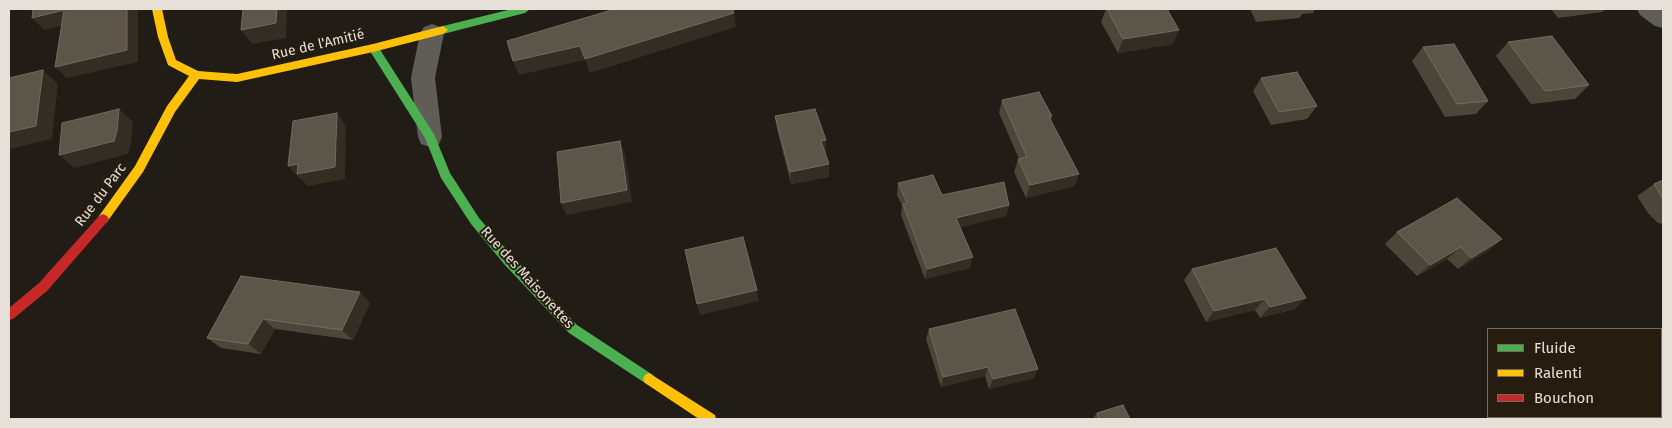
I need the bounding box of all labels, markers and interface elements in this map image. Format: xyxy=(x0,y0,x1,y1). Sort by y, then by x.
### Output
street label: Rue de l'Amitié xyxy=(270,26,366,64)
street label: Rue du Parc xyxy=(72,160,130,230)
street label: Rue des Maisonettes xyxy=(477,224,577,332)
legend xyxy=(1487,328,1662,418)
text: Fluide xyxy=(1534,339,1576,357)
text: Ralenti xyxy=(1534,364,1582,382)
text: Bouchon xyxy=(1534,389,1594,407)

